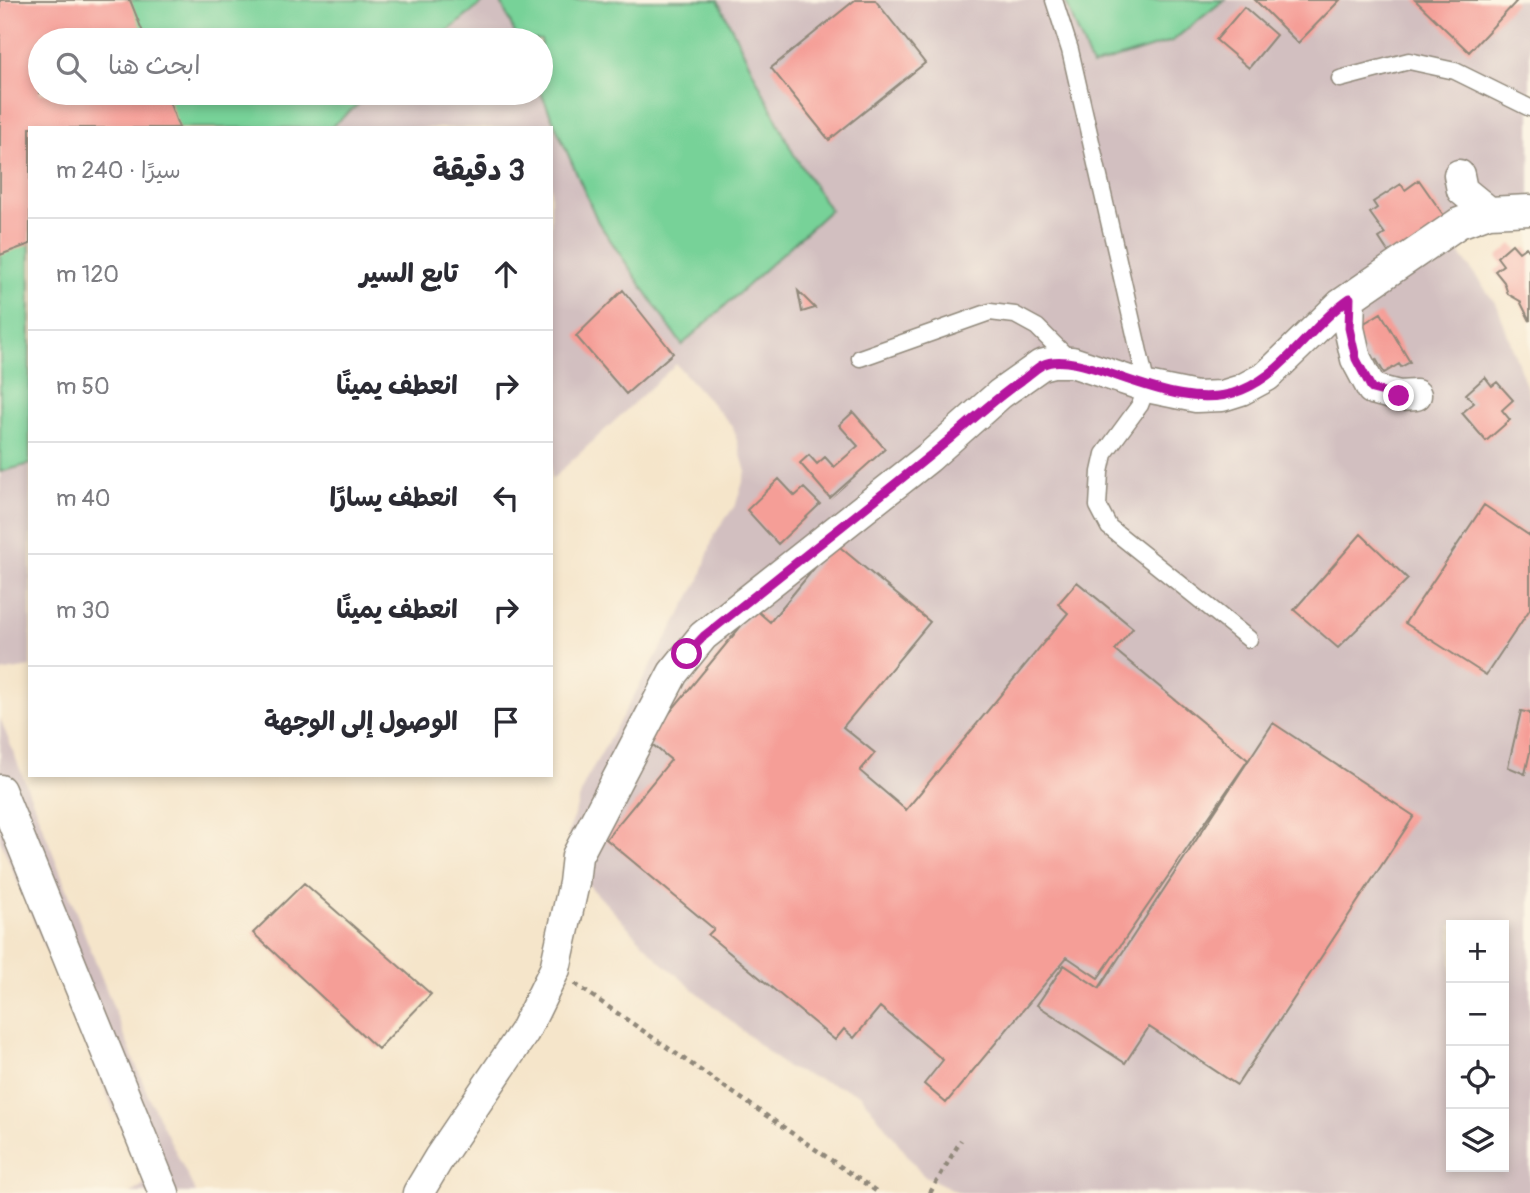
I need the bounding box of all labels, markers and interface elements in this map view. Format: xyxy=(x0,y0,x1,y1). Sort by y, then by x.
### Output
search box xyxy=(28,28,553,105)
icon: search xyxy=(52,48,90,86)
text: ابحث هنا xyxy=(108,50,201,82)
text: 3 دقيقة xyxy=(433,152,525,189)
text: سيرًا · 240 m xyxy=(56,156,181,185)
icon: ahead xyxy=(487,255,525,293)
text: تابع السير xyxy=(360,258,458,290)
text: 120 m xyxy=(56,260,119,289)
icon: right xyxy=(487,367,525,405)
text: انعطف يمينًا xyxy=(336,370,458,402)
text: 50 m xyxy=(56,372,110,401)
route end xyxy=(1383,380,1414,411)
icon: left xyxy=(487,479,525,517)
text: انعطف يسارًا xyxy=(329,482,458,514)
text: 40 m xyxy=(56,484,111,513)
icon: right xyxy=(487,591,525,629)
text: انعطف يمينًا xyxy=(336,594,458,626)
text: 30 m xyxy=(56,596,110,625)
route start xyxy=(671,638,702,669)
icon: arrive xyxy=(487,703,525,741)
text: الوصول إلى الوجهة xyxy=(264,706,458,738)
map controls xyxy=(1446,920,1509,1172)
button: + xyxy=(1446,920,1509,983)
button: − xyxy=(1446,983,1509,1046)
button: locate xyxy=(1446,1046,1509,1109)
button: layers xyxy=(1446,1109,1509,1172)

